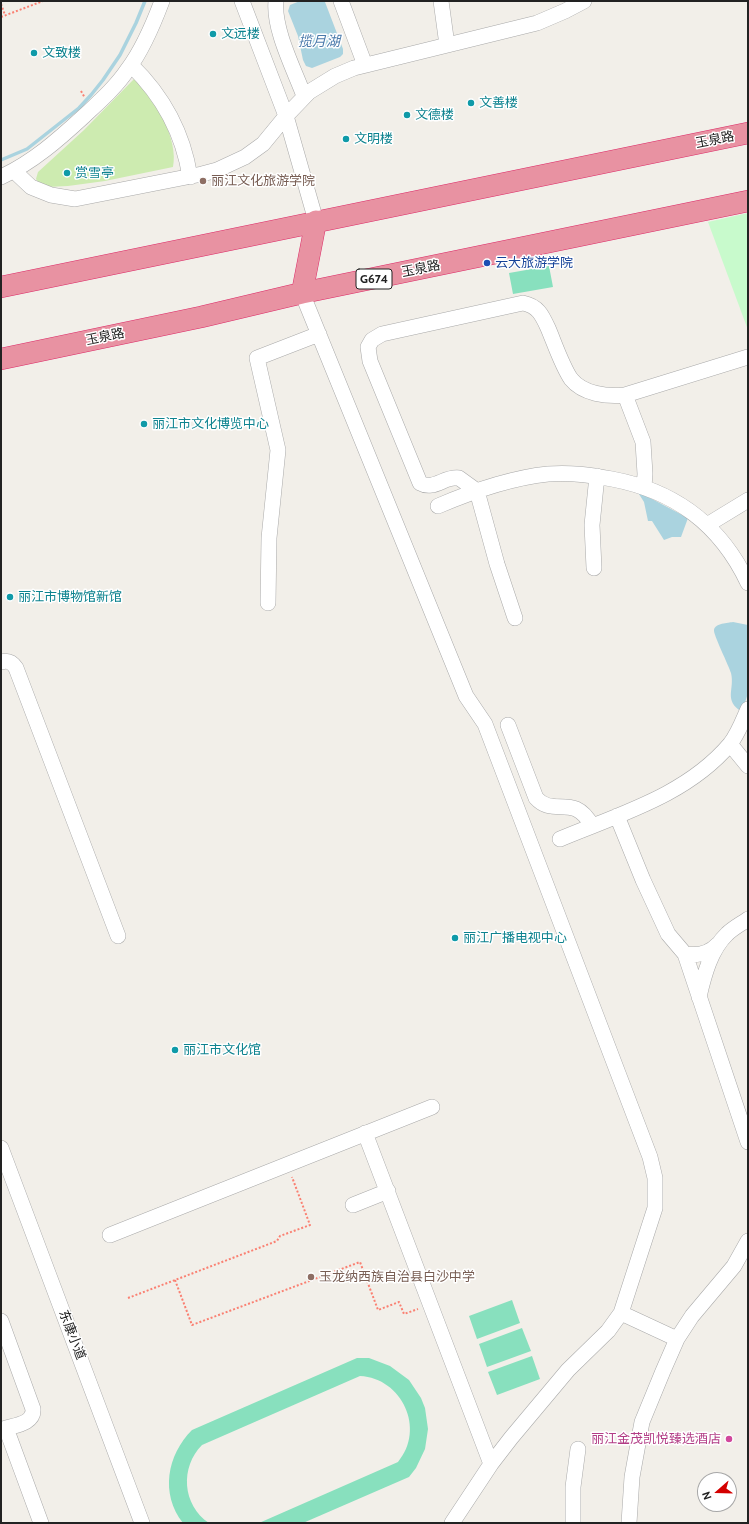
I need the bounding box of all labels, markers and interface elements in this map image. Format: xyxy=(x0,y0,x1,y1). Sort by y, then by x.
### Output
place label: 文远楼 xyxy=(221,26,260,42)
marker: 文远楼 xyxy=(208,29,218,39)
water label: 揽月湖 xyxy=(298,34,340,50)
place label: 文致楼 xyxy=(42,45,81,61)
marker: 文致楼 xyxy=(29,48,39,58)
place label: 文善楼 xyxy=(479,95,518,111)
marker: 文善楼 xyxy=(466,98,476,108)
place label: 文德楼 xyxy=(415,107,454,123)
marker: 文德楼 xyxy=(402,110,412,120)
street label: 玉泉路 xyxy=(694,129,736,151)
place label: 文明楼 xyxy=(354,131,393,147)
marker: 文明楼 xyxy=(341,134,351,144)
place label: 赏雪亭 xyxy=(75,165,114,181)
marker: 赏雪亭 xyxy=(62,168,72,178)
place label: 丽江文化旅游学院 xyxy=(211,173,315,189)
marker: 丽江文化旅游学院 xyxy=(198,176,208,186)
place label: 云大旅游学院 xyxy=(495,255,573,271)
street label: 玉泉路 xyxy=(400,258,442,280)
marker: 云大旅游学院 xyxy=(482,258,492,268)
road number: G674 xyxy=(356,269,392,289)
street label: 玉泉路 xyxy=(84,325,126,349)
place label: 丽江市文化博览中心 xyxy=(152,416,269,432)
marker: 丽江市文化博览中心 xyxy=(139,419,149,429)
place label: 丽江市博物馆新馆 xyxy=(18,589,122,605)
marker: 丽江市博物馆新馆 xyxy=(5,592,15,602)
place label: 丽江广播电视中心 xyxy=(463,930,567,946)
marker: 丽江广播电视中心 xyxy=(450,933,460,943)
place label: 丽江市文化馆 xyxy=(183,1042,261,1058)
marker: 丽江市文化馆 xyxy=(170,1045,180,1055)
place label: 玉龙纳西族自治县白沙中学 xyxy=(319,1269,475,1285)
marker: 玉龙纳西族自治县白沙中学 xyxy=(306,1272,316,1282)
street label: 东康小道 xyxy=(55,1308,89,1362)
place label: 丽江金茂凯悦臻选酒店 xyxy=(591,1431,721,1447)
marker: 丽江金茂凯悦臻选酒店 xyxy=(724,1434,734,1444)
north arrow xyxy=(697,1472,737,1512)
text: N xyxy=(699,1490,715,1502)

